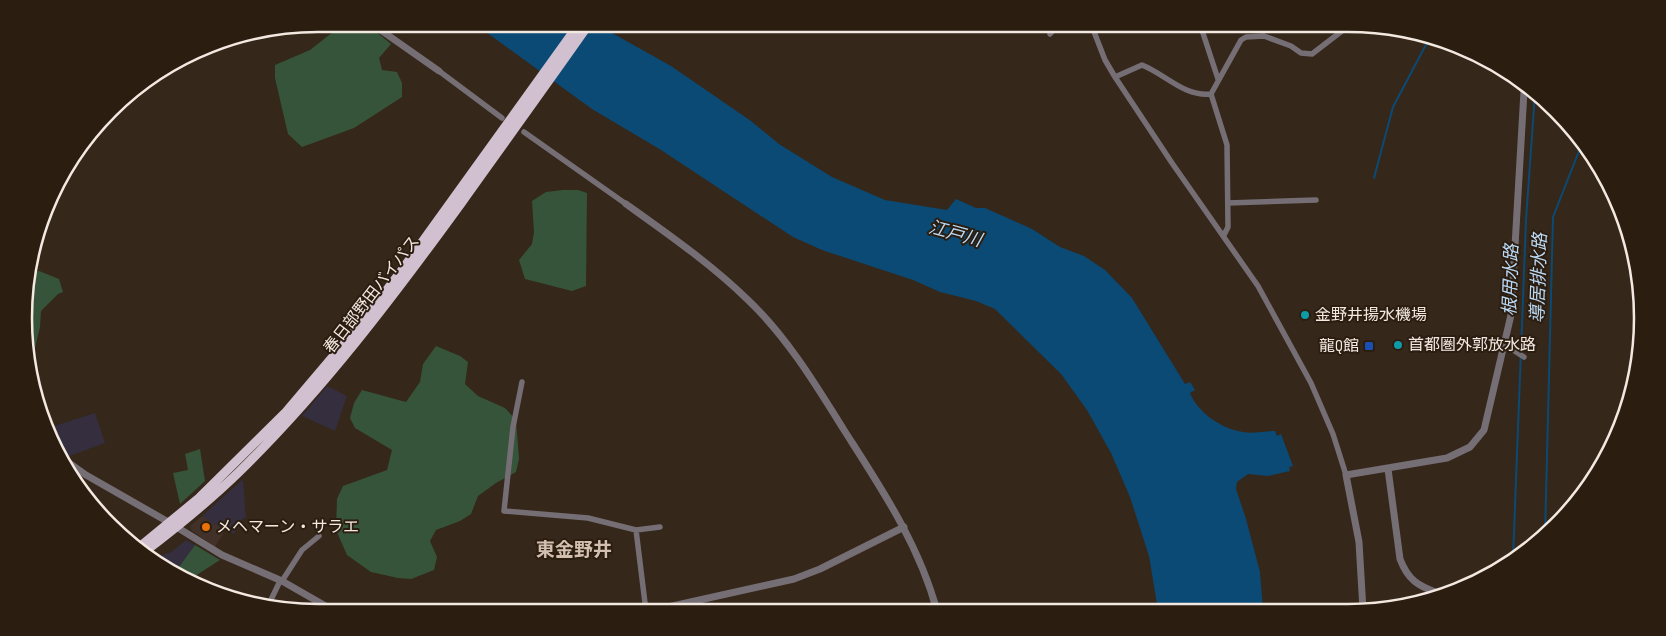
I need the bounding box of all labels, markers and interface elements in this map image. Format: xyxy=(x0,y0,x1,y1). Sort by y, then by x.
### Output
water label: 江戸川 xyxy=(926,217,986,252)
water label: 導居排水路 xyxy=(1527,231,1551,323)
street label: 春日部野田バイパス xyxy=(320,233,424,357)
water label: 根用水路 xyxy=(1499,242,1523,316)
place label: 金野井揚水機場 xyxy=(1315,306,1427,325)
marker: 金野井揚水機場 xyxy=(1299,309,1311,321)
place label: 首都圏外郭放水路 xyxy=(1408,336,1536,355)
place label: 龍Q館 xyxy=(1319,337,1359,356)
marker: 首都圏外郭放水路 xyxy=(1392,339,1404,351)
marker: 龍Q館 xyxy=(1363,340,1375,352)
place label: メヘマーン・サラエ xyxy=(216,518,359,537)
marker: メヘマーン・サラエ xyxy=(200,521,212,533)
district label: 東金野井 xyxy=(536,539,612,562)

